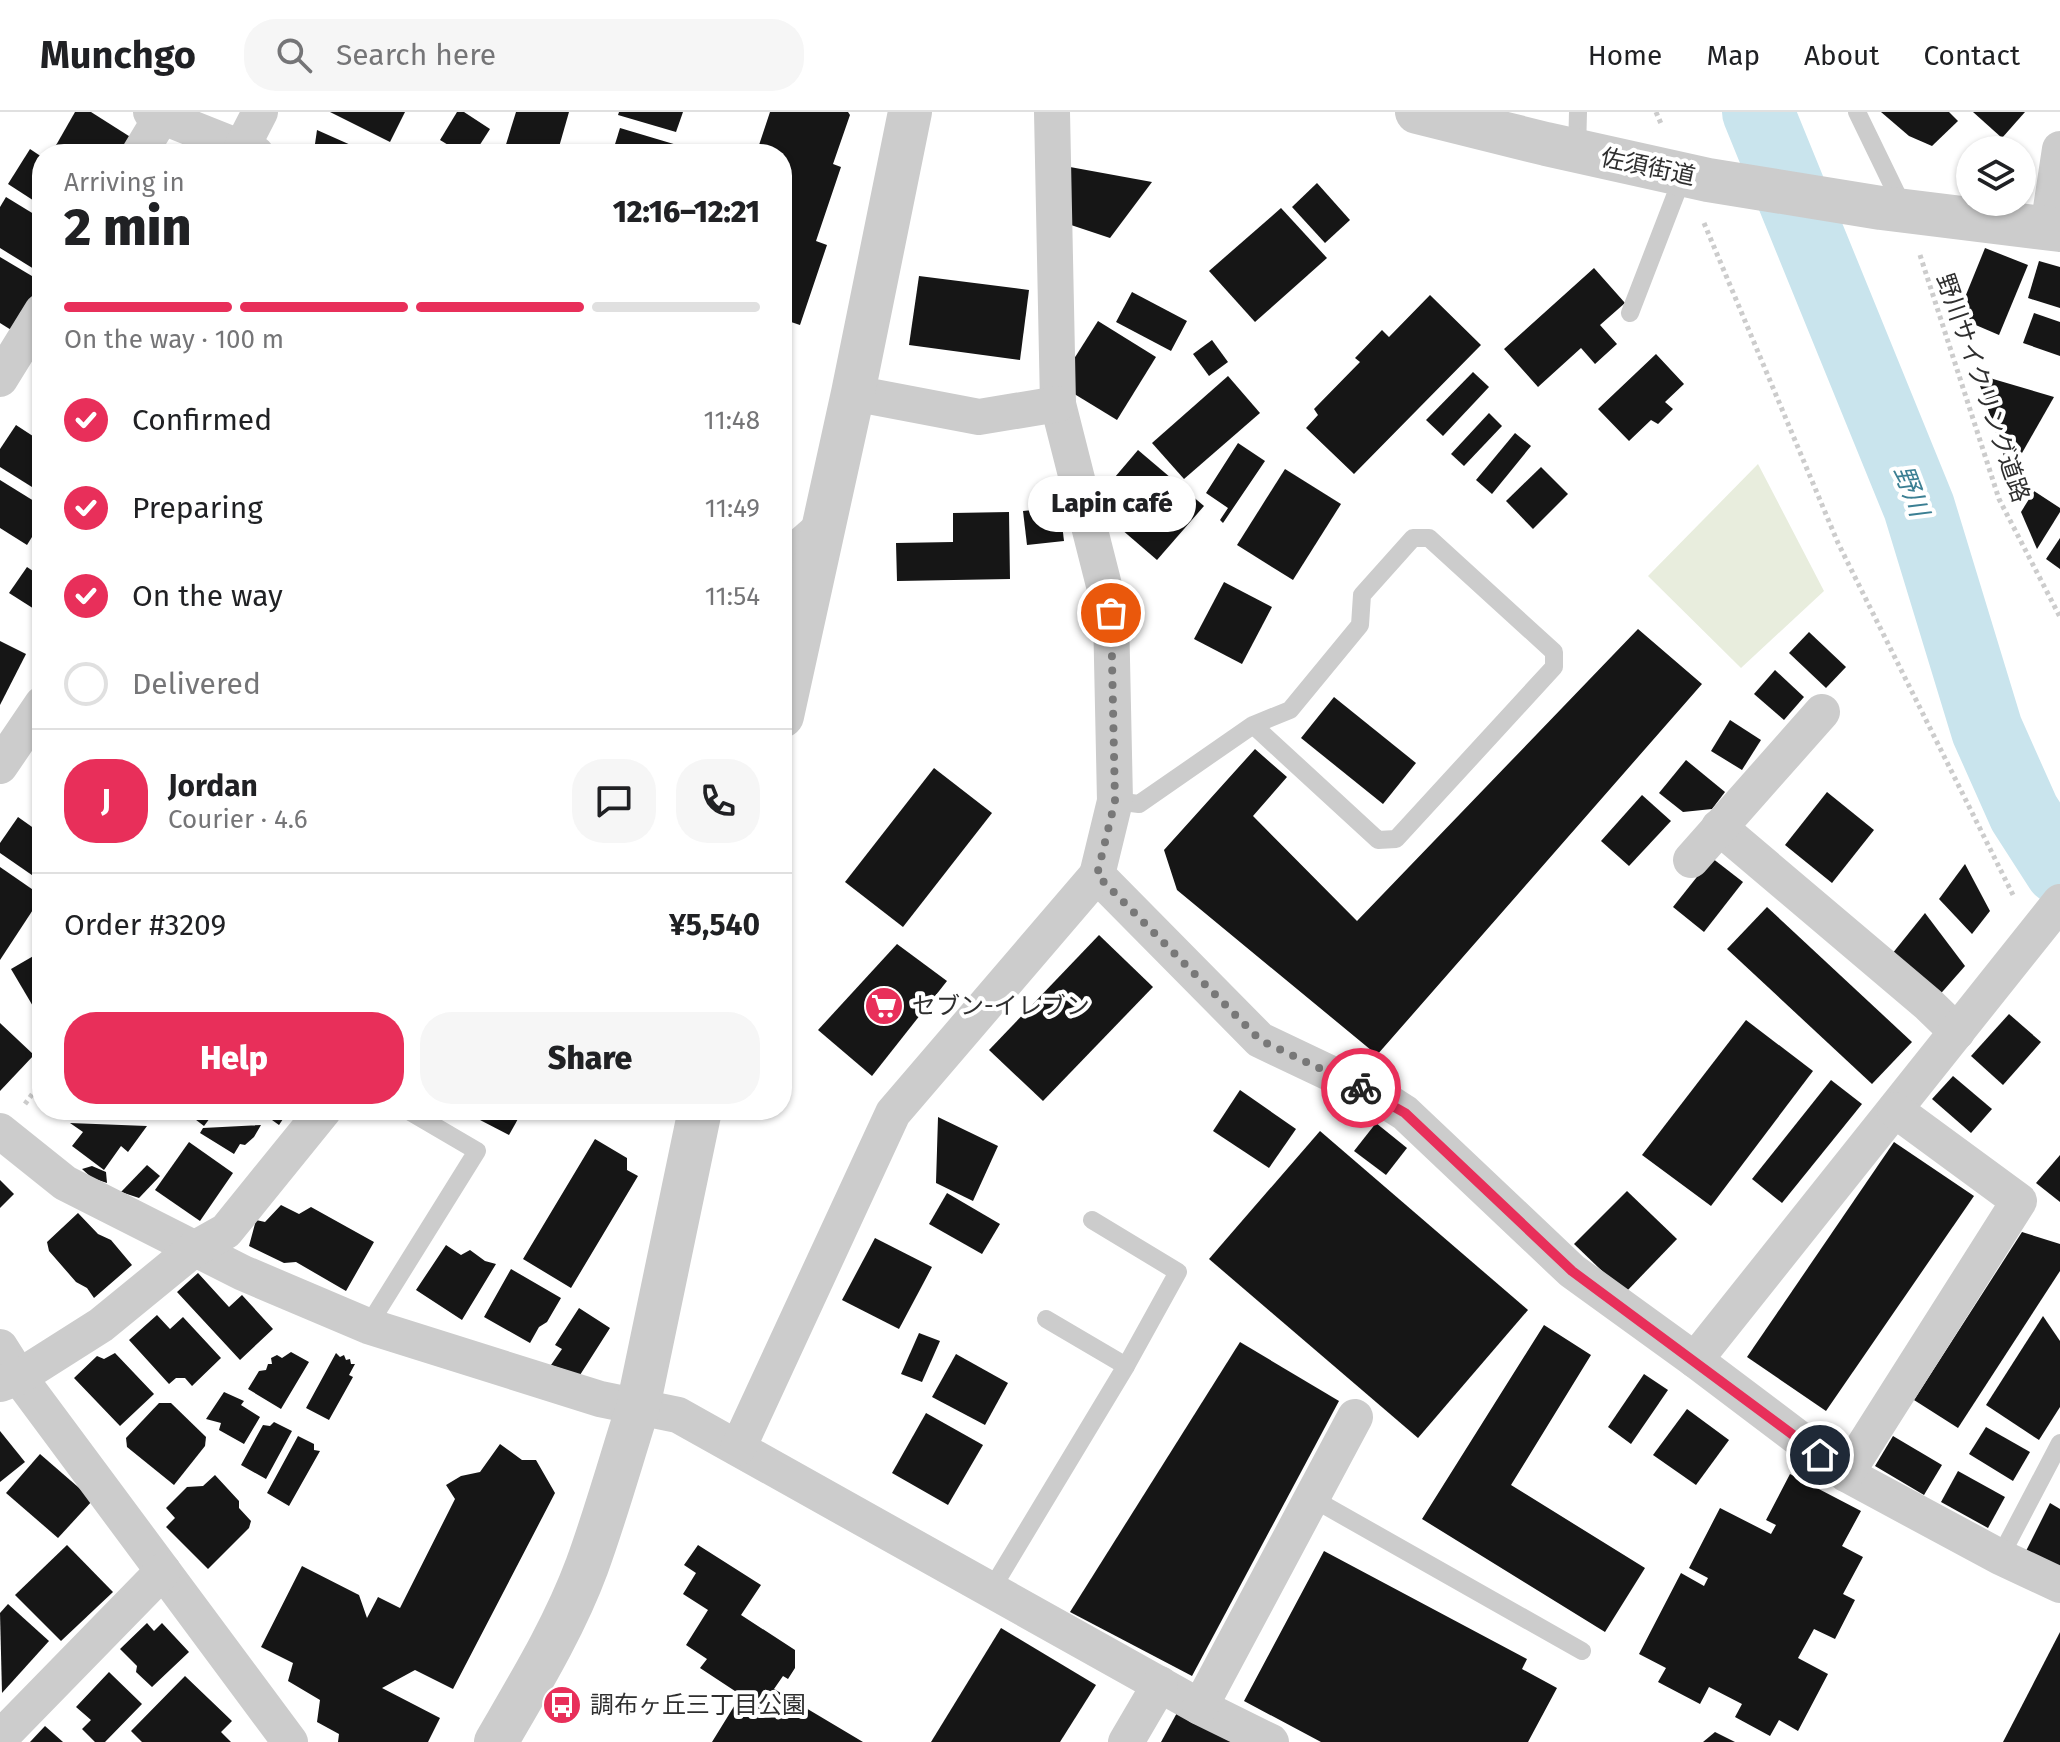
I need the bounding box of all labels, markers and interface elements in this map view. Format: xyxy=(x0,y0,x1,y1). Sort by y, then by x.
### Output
search box xyxy=(244,19,804,91)
text: Munchgo xyxy=(40,32,196,78)
icon: search xyxy=(272,33,316,77)
text: Search here xyxy=(336,37,496,73)
text: Home xyxy=(1588,39,1662,72)
text: Map xyxy=(1706,39,1760,72)
text: About xyxy=(1804,39,1879,72)
text: Contact xyxy=(1923,39,2020,72)
map controls xyxy=(1956,136,2036,216)
button: layers xyxy=(1956,136,2036,216)
street label: 佐須街道 xyxy=(1598,143,1698,191)
text: Arriving in xyxy=(64,167,185,198)
text: 12:16–12:21 xyxy=(613,194,760,230)
text: 2 min xyxy=(64,196,191,259)
street label: 野川サイクリング道路 xyxy=(1931,270,2035,506)
text: On the way · 100 m xyxy=(64,324,284,355)
icon: check xyxy=(64,398,108,442)
text: Confirmed xyxy=(132,402,272,438)
text: 11:48 xyxy=(704,405,760,436)
water label: 野川 xyxy=(1887,461,1936,524)
callout: Lapin café xyxy=(1027,477,1195,533)
icon: check xyxy=(64,486,108,530)
text: Lapin café xyxy=(1051,488,1173,519)
text: Preparing xyxy=(132,490,263,526)
text: 11:49 xyxy=(705,493,760,524)
icon: check xyxy=(64,574,108,618)
text: On the way xyxy=(132,578,283,614)
pin xyxy=(1077,579,1145,647)
text: 11:54 xyxy=(705,581,760,612)
icon: bag xyxy=(1089,591,1133,635)
text: Delivered xyxy=(132,666,261,702)
button: chat xyxy=(572,759,656,843)
button: phone xyxy=(676,759,760,843)
text: Jordan xyxy=(168,768,258,804)
text: J xyxy=(101,783,111,819)
text: Courier · 4.6 xyxy=(168,804,308,835)
text: Order #3209 xyxy=(64,907,226,943)
text: ¥5,540 xyxy=(669,907,760,943)
supermarket icon: セブン-イレブン xyxy=(863,985,905,1027)
place label: セブン-イレブン xyxy=(912,992,1090,1020)
button: Help xyxy=(64,1012,404,1104)
button: Share xyxy=(420,1012,760,1104)
courier xyxy=(1321,1048,1401,1128)
icon: bike xyxy=(1339,1066,1383,1110)
pin xyxy=(1786,1421,1854,1489)
icon: home xyxy=(1798,1433,1842,1477)
bus stop icon: 調布ヶ丘三丁目公園 xyxy=(541,1684,583,1726)
place label: 調布ヶ丘三丁目公園 xyxy=(590,1691,806,1719)

